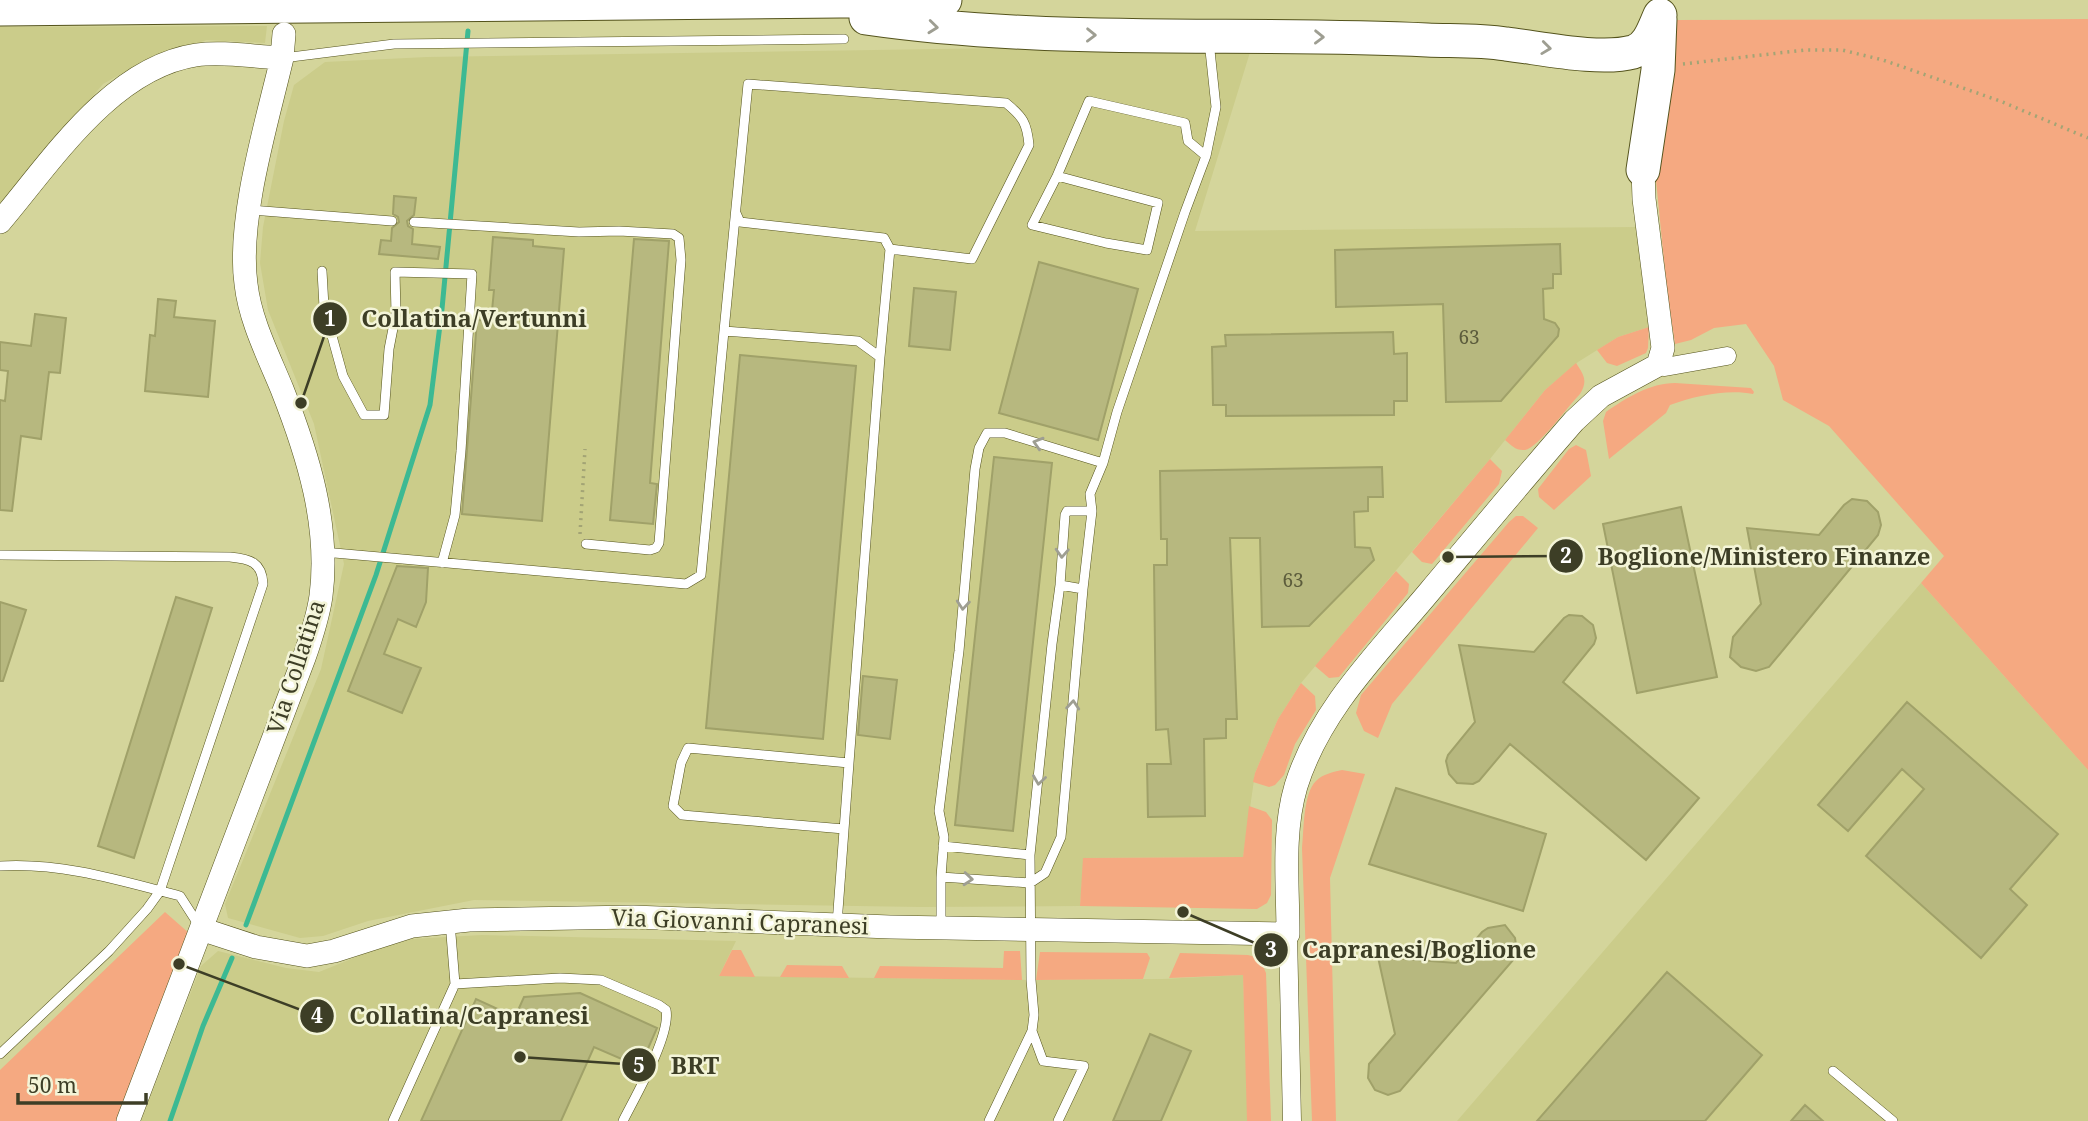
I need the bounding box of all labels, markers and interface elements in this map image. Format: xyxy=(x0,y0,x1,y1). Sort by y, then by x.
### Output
one-way arrow xyxy=(927,19,939,34)
one-way arrow xyxy=(1086,27,1097,43)
one-way arrow xyxy=(1313,30,1324,45)
one-way arrow xyxy=(1540,41,1552,56)
callout: Collatina/Vertunni xyxy=(313,296,601,341)
text: Collatina/Vertunni xyxy=(361,301,587,334)
text: 1 xyxy=(324,304,336,332)
house number: 63 xyxy=(1458,324,1480,350)
one-way arrow xyxy=(1032,436,1044,451)
callout: Boglione/Ministero Finanze xyxy=(1548,534,1944,579)
text: Boglione/Ministero Finanze xyxy=(1597,539,1931,572)
text: 2 xyxy=(1560,541,1572,569)
one-way arrow xyxy=(1055,548,1070,559)
house number: 63 xyxy=(1282,567,1304,593)
street label: Via Collatina xyxy=(258,595,332,738)
one-way arrow xyxy=(956,600,971,611)
one-way arrow xyxy=(1065,699,1080,710)
one-way arrow xyxy=(1031,774,1046,785)
one-way arrow xyxy=(963,871,974,886)
street label: Via Giovanni Capranesi xyxy=(611,901,870,942)
callout: Capranesi/Boglione xyxy=(1253,927,1551,972)
text: Capranesi/Boglione xyxy=(1302,932,1536,965)
text: 3 xyxy=(1265,935,1277,963)
callout: Collatina/Capranesi xyxy=(300,993,603,1038)
text: Collatina/Capranesi xyxy=(349,998,589,1031)
text: 4 xyxy=(311,1001,323,1029)
callout: BRT xyxy=(622,1043,733,1088)
text: BRT xyxy=(671,1048,720,1081)
text: 5 xyxy=(633,1051,645,1079)
scale bar xyxy=(18,1062,145,1106)
text: 50 m xyxy=(28,1071,77,1099)

